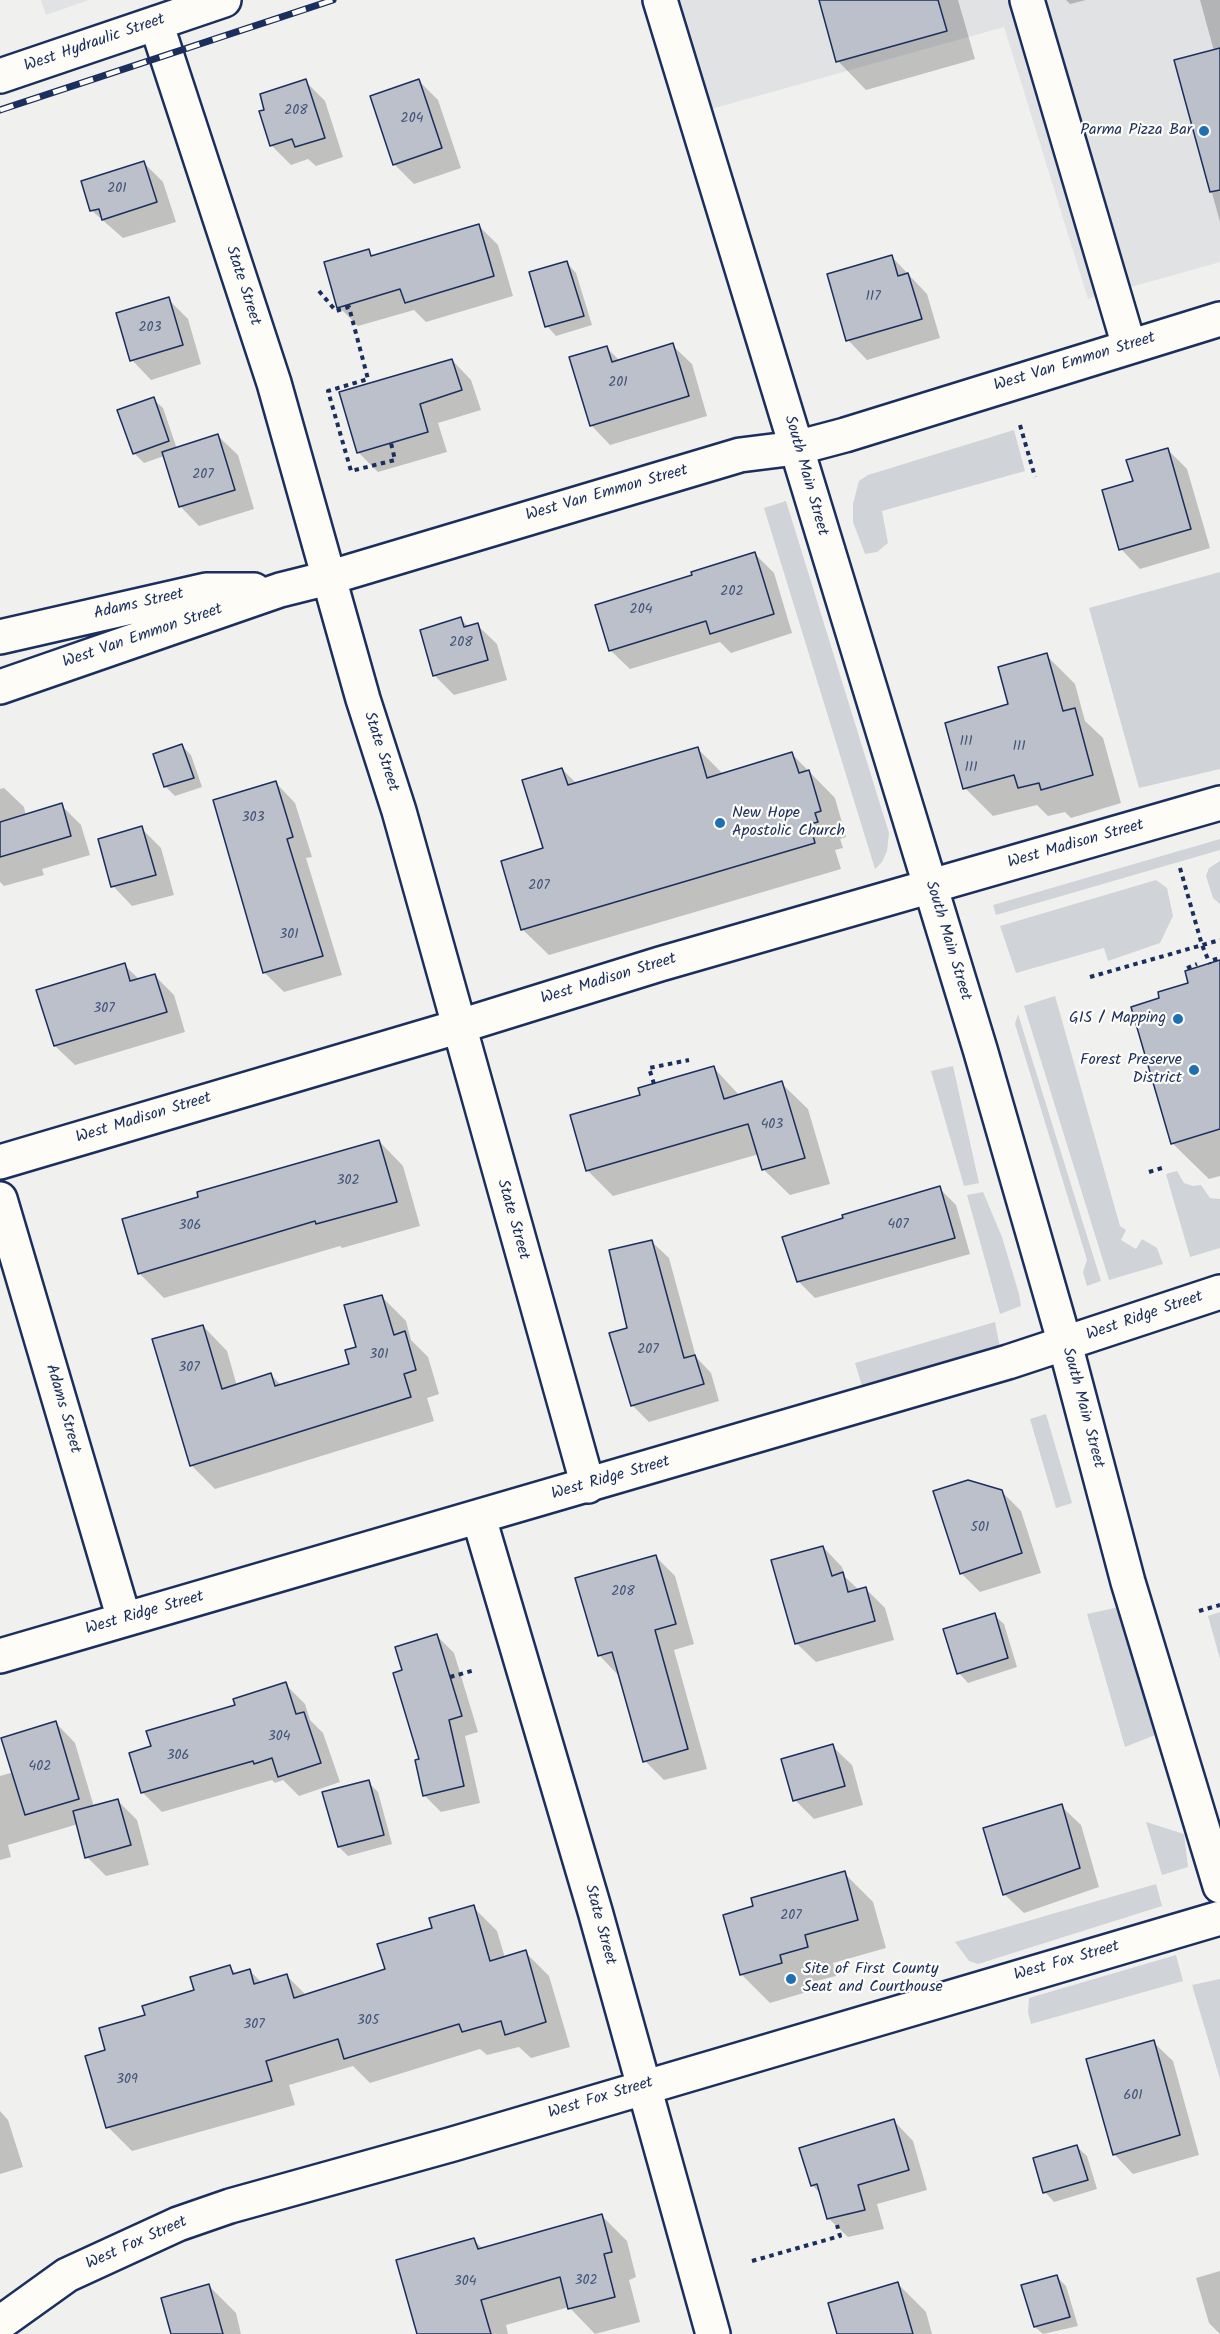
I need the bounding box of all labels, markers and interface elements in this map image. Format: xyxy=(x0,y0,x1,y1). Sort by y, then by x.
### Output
street label: West Hydraulic Street xyxy=(22,11,168,77)
house number: 208 xyxy=(284,104,308,120)
house number: 204 xyxy=(401,112,423,128)
place label: Parma Pizza Bar xyxy=(1080,121,1192,141)
marker: Parma Pizza Bar xyxy=(1197,124,1211,138)
house number: 201 xyxy=(107,182,127,198)
street label: State Street xyxy=(220,244,264,328)
house number: 117 xyxy=(865,290,881,306)
house number: 203 xyxy=(138,321,162,337)
street label: West Van Emmon Street xyxy=(992,329,1158,397)
house number: 201 xyxy=(608,376,628,392)
street label: South Main Street xyxy=(779,414,831,538)
street label: West Van Emmon Street xyxy=(524,462,690,526)
house number: 207 xyxy=(192,468,214,484)
street label: Adams Street xyxy=(92,585,186,625)
house number: 202 xyxy=(720,585,744,601)
street label: West Van Emmon Street xyxy=(61,601,225,673)
house number: 204 xyxy=(630,603,652,619)
house number: 208 xyxy=(449,636,473,652)
street label: State Street xyxy=(358,710,402,794)
house number: 111 xyxy=(959,735,973,751)
house number: 111 xyxy=(1012,740,1026,756)
house number: 111 xyxy=(964,761,978,777)
place label: New Hope Apostolic Church xyxy=(732,804,845,842)
house number: 303 xyxy=(242,811,264,827)
marker: New Hope Apostolic Church xyxy=(713,816,727,830)
street label: West Madison Street xyxy=(1006,816,1146,874)
house number: 207 xyxy=(528,879,550,895)
street label: South Main Street xyxy=(920,879,974,1003)
house number: 301 xyxy=(279,928,299,944)
street label: West Madison Street xyxy=(539,950,679,1010)
house number: 307 xyxy=(93,1002,115,1018)
place label: GIS / Mapping xyxy=(1069,1009,1166,1029)
marker: GIS / Mapping xyxy=(1171,1012,1185,1026)
place label: Forest Preserve District xyxy=(1080,1051,1182,1089)
marker: Forest Preserve District xyxy=(1187,1063,1201,1077)
street label: West Madison Street xyxy=(74,1089,214,1149)
house number: 403 xyxy=(761,1118,783,1134)
house number: 302 xyxy=(336,1174,360,1190)
street label: State Street xyxy=(491,1178,533,1262)
house number: 407 xyxy=(887,1218,909,1234)
house number: 306 xyxy=(179,1219,201,1235)
street label: West Ridge Street xyxy=(1084,1288,1206,1346)
house number: 207 xyxy=(637,1343,659,1359)
street label: South Main Street xyxy=(1057,1346,1107,1470)
house number: 301 xyxy=(369,1348,389,1364)
house number: 307 xyxy=(178,1361,200,1377)
street label: Adams Street xyxy=(40,1362,84,1456)
street label: West Ridge Street xyxy=(550,1453,672,1505)
house number: 501 xyxy=(971,1521,989,1537)
house number: 208 xyxy=(611,1585,635,1601)
street label: West Ridge Street xyxy=(84,1588,206,1640)
house number: 304 xyxy=(268,1730,290,1746)
house number: 306 xyxy=(167,1749,189,1765)
house number: 402 xyxy=(29,1760,51,1776)
street label: State Street xyxy=(579,1883,619,1967)
house number: 207 xyxy=(780,1909,802,1925)
street label: West Fox Street xyxy=(1012,1938,1122,1986)
place label: Site of First County Seat and Courthouse xyxy=(803,1960,943,1998)
marker: Site of First County Seat and Courthouse xyxy=(784,1972,798,1986)
house number: 305 xyxy=(357,2014,379,2030)
house number: 307 xyxy=(243,2018,265,2034)
house number: 309 xyxy=(116,2073,138,2089)
street label: West Fox Street xyxy=(546,2074,656,2124)
house number: 601 xyxy=(1123,2089,1143,2105)
street label: West Fox Street xyxy=(84,2213,190,2275)
house number: 302 xyxy=(574,2274,598,2290)
house number: 304 xyxy=(454,2275,476,2291)

